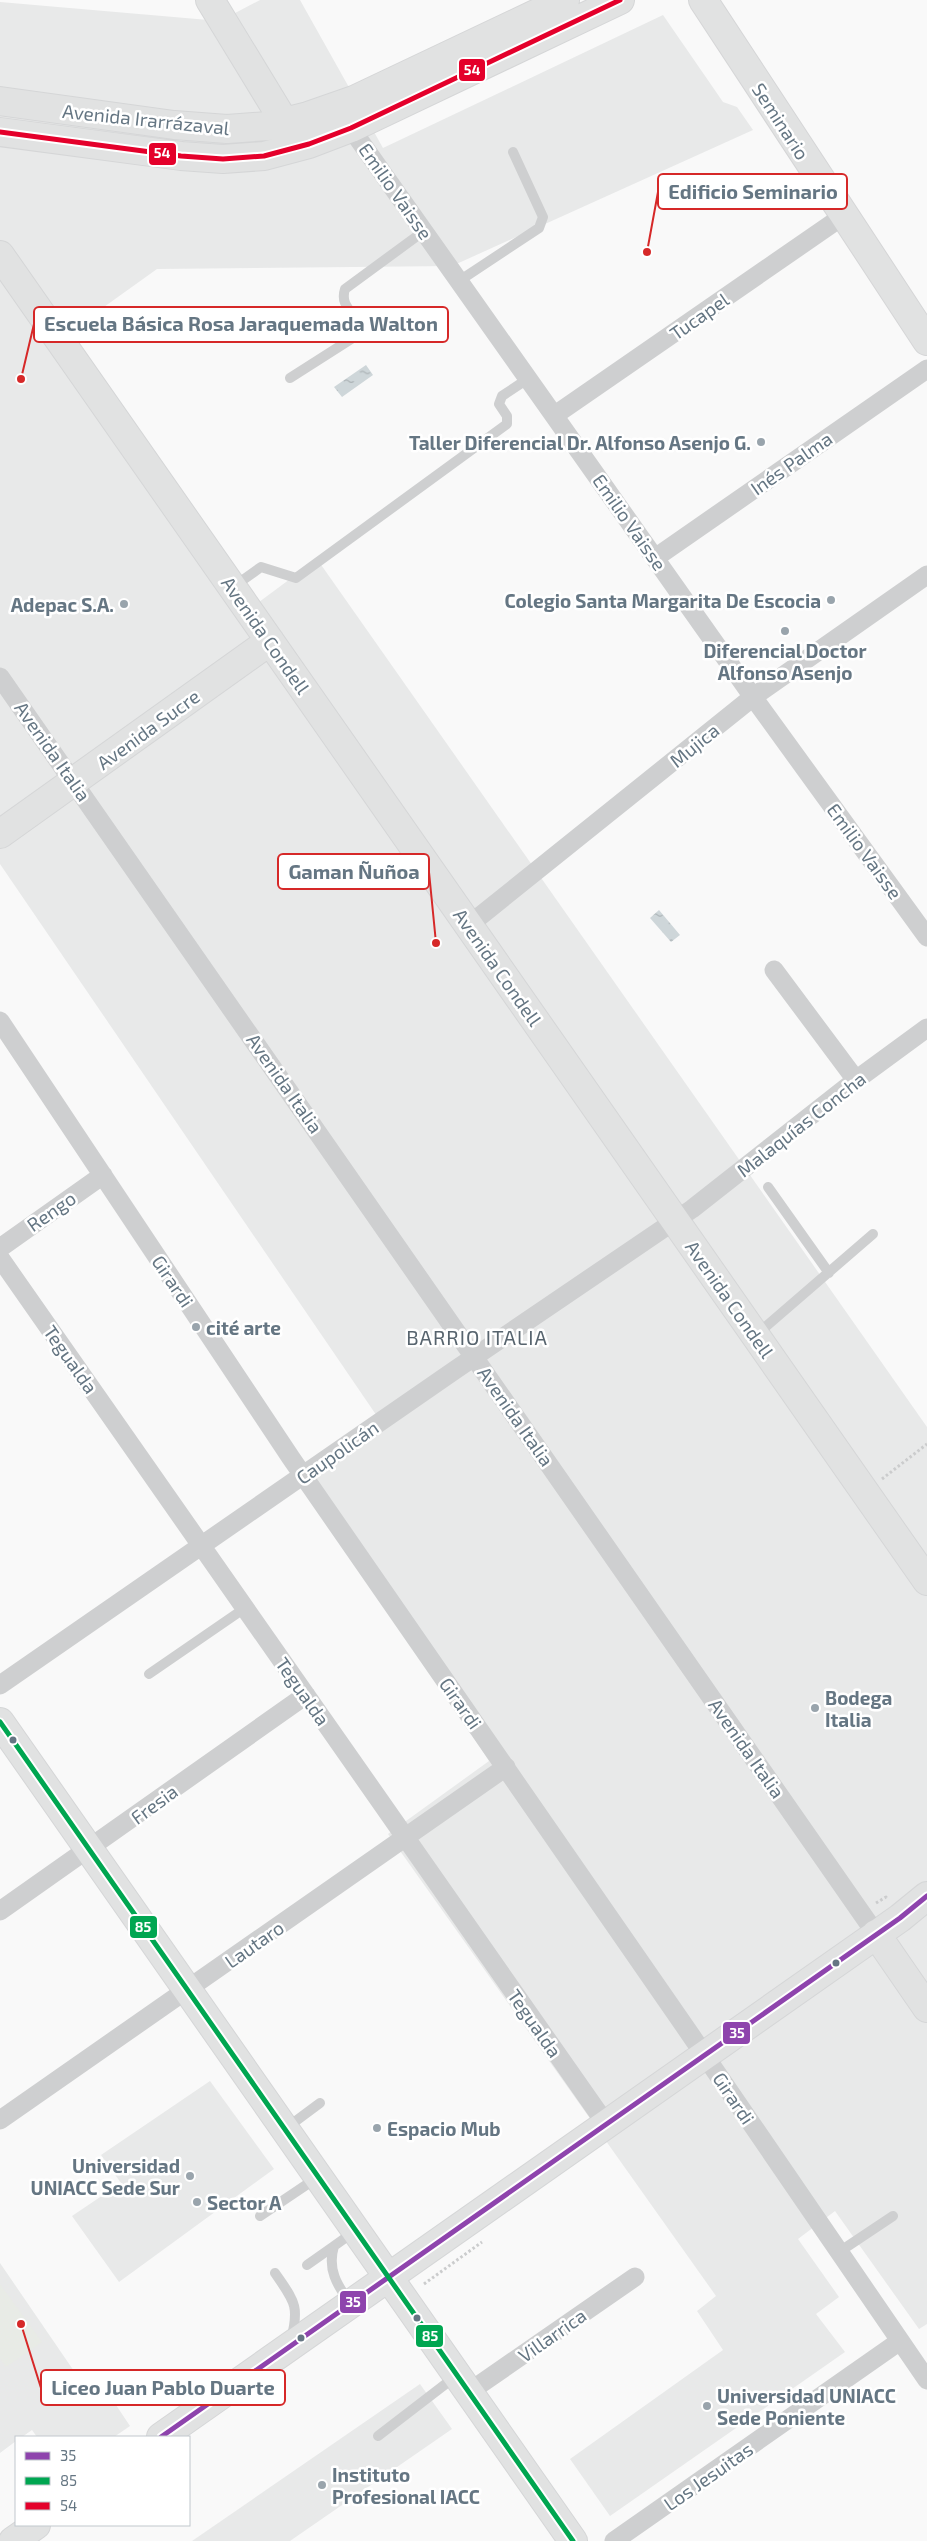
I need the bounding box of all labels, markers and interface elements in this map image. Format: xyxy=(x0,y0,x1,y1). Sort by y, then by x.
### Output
line badge: 54 xyxy=(458,58,486,82)
text: 54 xyxy=(464,61,480,78)
street label: Seminario xyxy=(748,78,814,164)
street label: Avenida Irarrázaval xyxy=(61,99,231,139)
street label: Emilio Vaisse xyxy=(354,138,438,244)
line badge: 54 xyxy=(148,142,177,166)
text: 54 xyxy=(154,144,170,161)
callout: Edificio Seminario xyxy=(658,174,847,209)
text: Edificio Seminario xyxy=(668,179,838,203)
street label: Tucapel xyxy=(665,287,733,345)
callout: Escuela Básica Rosa Jaraquemada Walton xyxy=(34,307,448,342)
text: Escuela Básica Rosa Jaraquemada Walton xyxy=(44,311,438,335)
street label: Inés Palma xyxy=(746,427,836,499)
place label: Taller Diferencial Dr. Alfonso Asenjo G. xyxy=(409,431,751,454)
marker: Taller Diferencial Dr. Alfonso Asenjo G. xyxy=(755,436,767,448)
street label: Emilio Vaisse xyxy=(588,469,672,575)
street label: Avenida Condell xyxy=(217,572,315,698)
place label: Colegio Santa Margarita De Escocia xyxy=(504,589,821,612)
place label: Adepac S.A. xyxy=(11,593,114,616)
marker: Colegio Santa Margarita De Escocia xyxy=(825,594,837,606)
marker: Adepac S.A. xyxy=(118,598,130,610)
marker: Diferencial Doctor Alfonso Asenjo xyxy=(779,625,791,637)
place label: Diferencial Doctor Alfonso Asenjo xyxy=(703,639,867,684)
street label: Avenida Sucre xyxy=(92,684,204,774)
street label: Avenida Italia xyxy=(10,697,96,805)
street label: Mujica xyxy=(665,718,723,772)
street label: Emilio Vaisse xyxy=(823,799,907,903)
callout: Gaman Ñuñoa xyxy=(278,854,429,889)
text: Gaman Ñuñoa xyxy=(288,859,420,883)
street label: Avenida Condell xyxy=(449,904,547,1030)
street label: Avenida Italia xyxy=(242,1029,328,1137)
street label: Malaquías Concha xyxy=(732,1067,870,1181)
street label: Rengo xyxy=(22,1186,80,1236)
street label: Avenida Condell xyxy=(681,1236,779,1362)
street label: Girardi xyxy=(147,1251,199,1311)
place label: cité arte xyxy=(206,1316,281,1339)
street label: Tegualda xyxy=(39,1320,103,1398)
marker: cité arte xyxy=(190,1321,202,1333)
district label: BARRIO ITALIA xyxy=(406,1325,548,1349)
street label: Avenida Italia xyxy=(473,1362,559,1470)
street label: Caupolicán xyxy=(291,1415,383,1489)
street label: Tegualda xyxy=(271,1652,335,1730)
street label: Girardi xyxy=(435,1673,487,1733)
place label: Bodega Italia xyxy=(825,1686,892,1731)
street label: Avenida Italia xyxy=(704,1694,790,1802)
marker: Bodega Italia xyxy=(809,1702,821,1714)
unlabelled marker xyxy=(8,1735,18,1745)
street label: Fresia xyxy=(126,1779,182,1829)
line badge: 85 xyxy=(129,1915,158,1939)
street label: Lautaro xyxy=(220,1915,288,1973)
text: 85 xyxy=(135,1918,151,1935)
unlabelled marker xyxy=(831,1958,841,1968)
street label: Tegualda xyxy=(503,1984,567,2062)
line badge: 35 xyxy=(722,2021,751,2045)
text: 35 xyxy=(729,2024,745,2041)
street label: Girardi xyxy=(708,2068,760,2128)
place label: Espacio Mub xyxy=(387,2117,500,2140)
marker: Espacio Mub xyxy=(371,2122,383,2134)
place label: Universidad UNIACC Sede Sur xyxy=(31,2154,180,2199)
marker: Universidad UNIACC Sede Sur xyxy=(184,2170,196,2182)
place label: Sector A xyxy=(207,2191,282,2214)
marker: Sector A xyxy=(191,2196,203,2208)
line badge: 35 xyxy=(339,2290,367,2314)
text: 35 xyxy=(345,2293,361,2310)
street label: Villarrica xyxy=(514,2303,590,2367)
unlabelled marker xyxy=(412,2313,422,2323)
line badge: 85 xyxy=(415,2324,444,2348)
text: 85 xyxy=(422,2327,438,2344)
unlabelled marker xyxy=(296,2333,306,2343)
callout: Liceo Juan Pablo Duarte xyxy=(41,2370,285,2405)
text: Liceo Juan Pablo Duarte xyxy=(51,2375,275,2399)
place label: Universidad UNIACC Sede Poniente xyxy=(717,2384,896,2429)
marker: Universidad UNIACC Sede Poniente xyxy=(701,2400,713,2412)
legend xyxy=(15,2436,190,2526)
street label: Los Jesuitas xyxy=(659,2437,757,2515)
text: 35 xyxy=(60,2446,76,2464)
place label: Instituto Profesional IACC xyxy=(332,2463,480,2508)
text: 85 xyxy=(60,2471,77,2489)
marker: Instituto Profesional IACC xyxy=(316,2479,328,2491)
text: 54 xyxy=(60,2496,77,2514)

